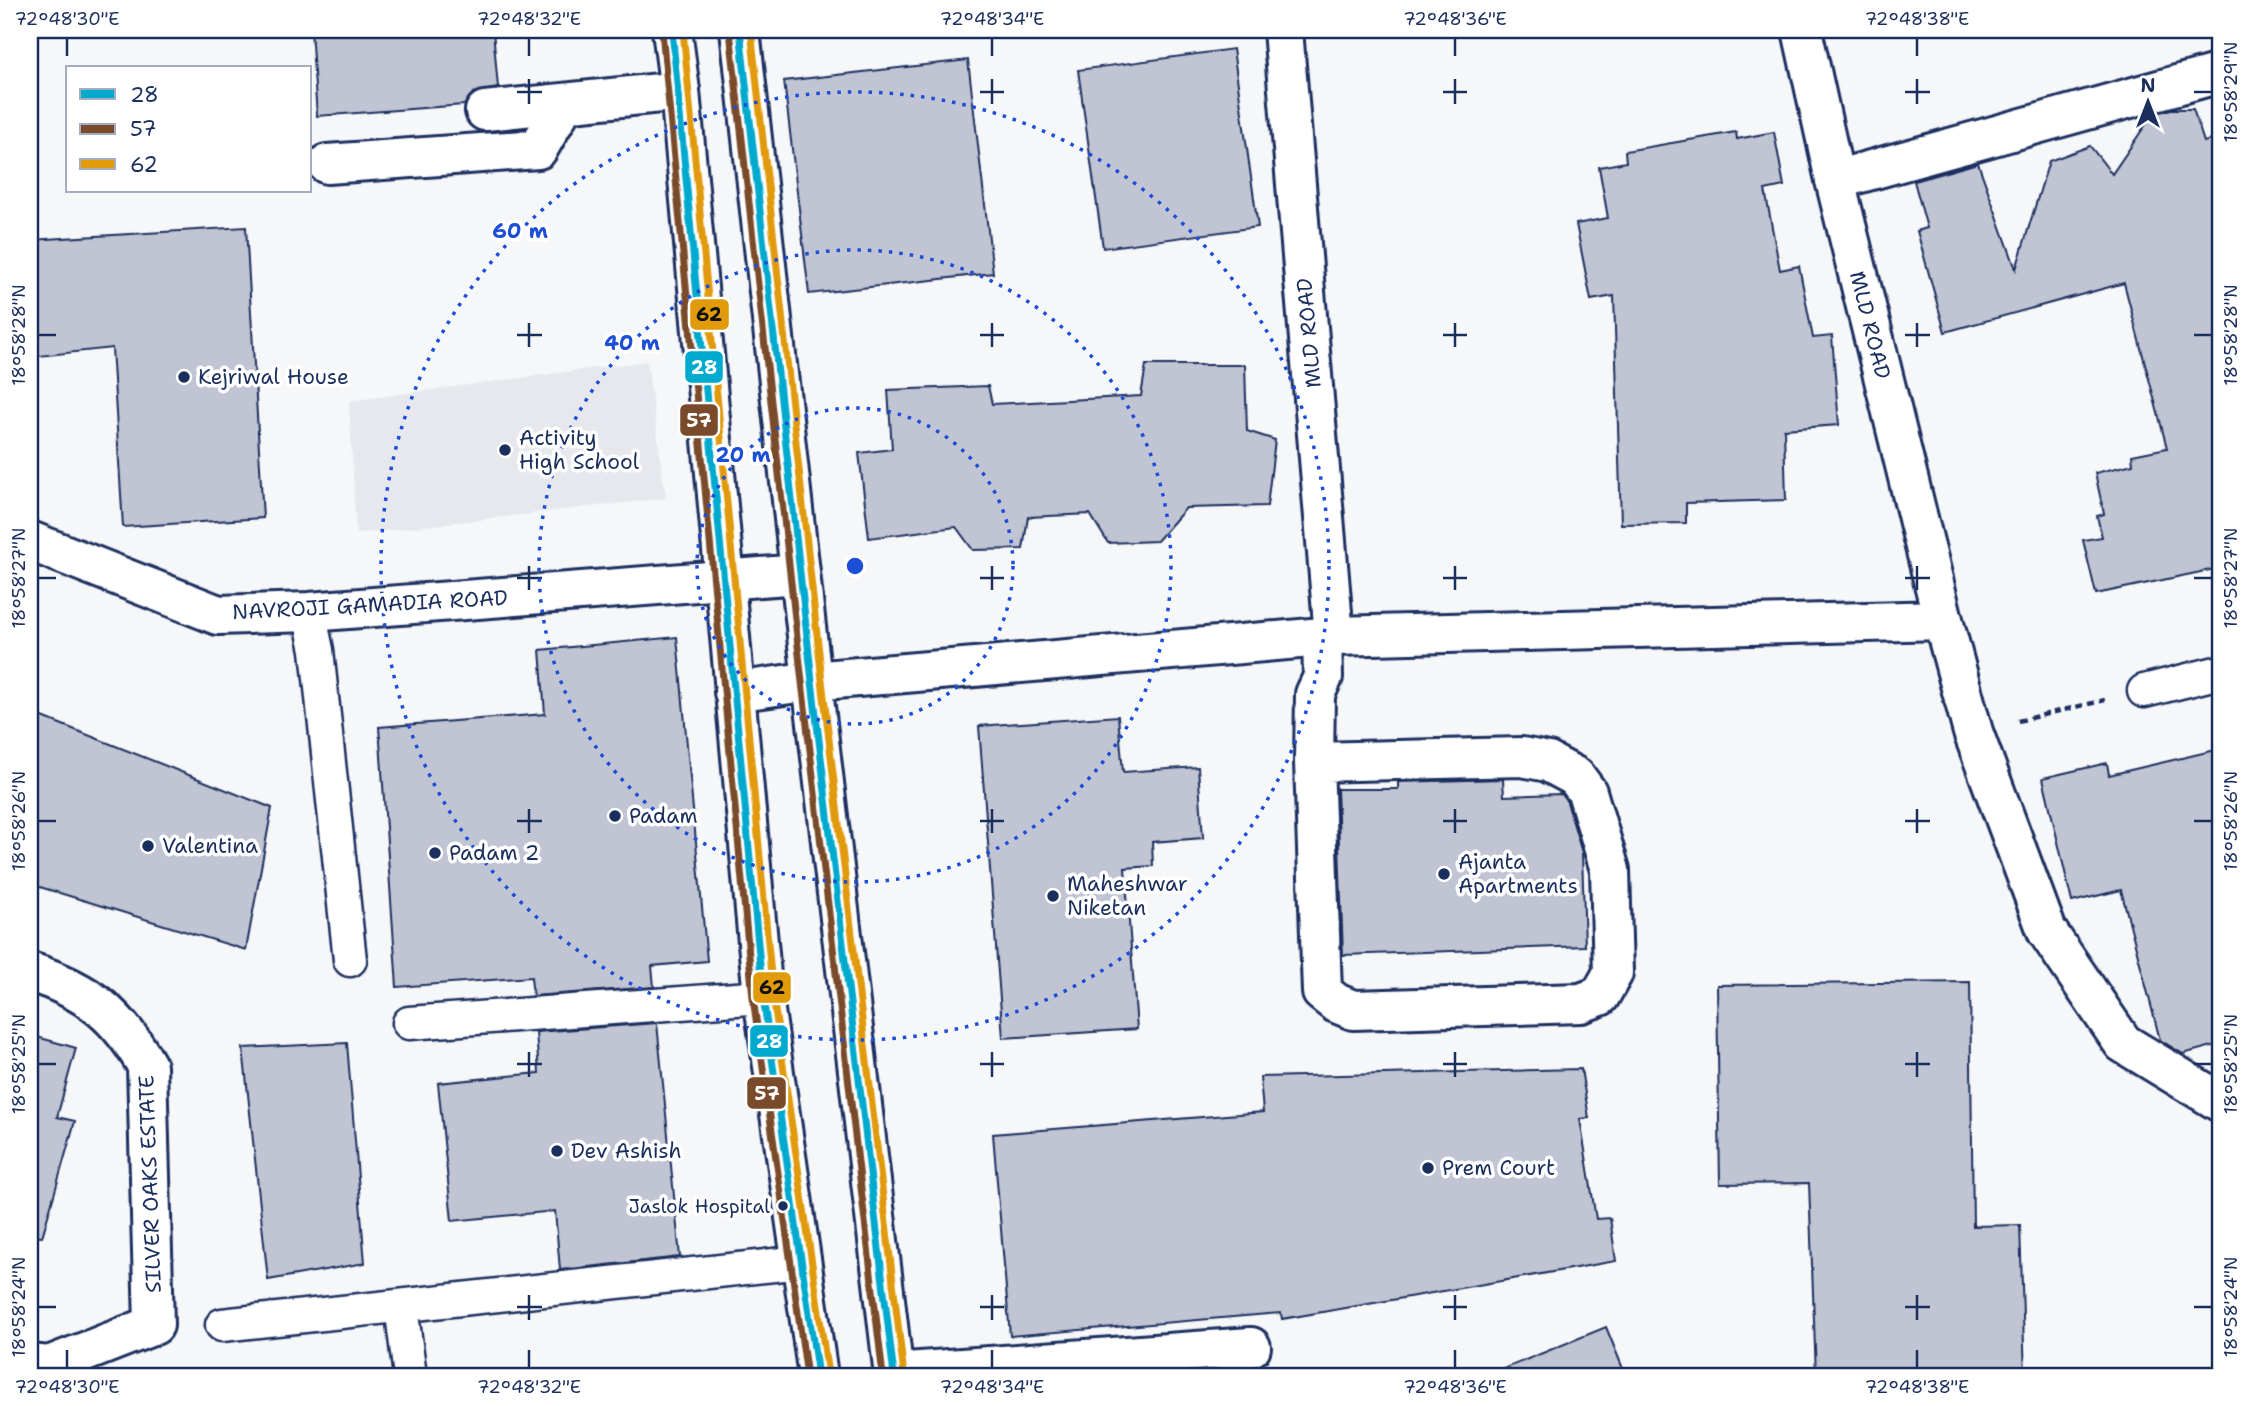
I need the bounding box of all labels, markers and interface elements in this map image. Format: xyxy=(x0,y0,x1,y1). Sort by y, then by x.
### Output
text: 72°48'30"E xyxy=(14,7,120,31)
text: 72°48'32"E xyxy=(477,7,581,31)
text: 72°48'34"E xyxy=(940,7,1044,31)
text: 72°48'36"E xyxy=(1403,7,1507,31)
text: 72°48'38"E xyxy=(1865,7,1969,31)
text: 18°58'29"N xyxy=(2219,41,2243,143)
legend xyxy=(66,66,312,192)
north arrow xyxy=(2114,66,2184,136)
text: N xyxy=(2140,73,2156,98)
text: 28 xyxy=(130,81,159,109)
text: 57 xyxy=(130,115,157,143)
text: 62 xyxy=(130,151,158,179)
text: 60 m xyxy=(492,217,548,245)
street label: MLD ROAD xyxy=(1843,268,1897,382)
street label: MLD ROAD xyxy=(1290,277,1328,389)
text: 18°58'28"N xyxy=(7,284,31,386)
text: 18°58'28"N xyxy=(2219,284,2243,386)
line badge: 62 xyxy=(689,298,730,331)
text: 62 xyxy=(696,302,722,327)
text: 40 m xyxy=(604,329,660,357)
line badge: 28 xyxy=(684,350,724,384)
text: 28 xyxy=(691,355,717,380)
place label: Kejriwal House xyxy=(198,363,349,391)
marker: Kejriwal House xyxy=(176,369,192,385)
line badge: 57 xyxy=(679,403,719,437)
text: 57 xyxy=(687,408,711,433)
place label: Activity High School xyxy=(519,424,640,476)
text: 20 m xyxy=(715,441,771,469)
marker: Activity High School xyxy=(497,442,513,458)
text: 18°58'27"N xyxy=(7,528,31,628)
text: 18°58'27"N xyxy=(2219,528,2243,628)
centre of rings xyxy=(843,554,867,578)
street label: NAVROJI GAMADIA ROAD xyxy=(231,584,509,626)
text: 18°58'26"N xyxy=(7,771,31,871)
text: 18°58'26"N xyxy=(2219,771,2243,871)
place label: Padam xyxy=(629,802,698,830)
marker: Padam xyxy=(607,808,623,824)
place label: Valentina xyxy=(162,832,258,860)
marker: Valentina xyxy=(140,838,156,854)
place label: Padam 2 xyxy=(449,839,539,867)
marker: Padam 2 xyxy=(427,845,443,861)
place label: Ajanta Apartments xyxy=(1458,848,1578,900)
marker: Ajanta Apartments xyxy=(1436,866,1452,882)
place label: Maheshwar Niketan xyxy=(1067,870,1188,922)
marker: Maheshwar Niketan xyxy=(1045,888,1061,904)
line badge: 62 xyxy=(752,971,792,1004)
text: 62 xyxy=(759,975,785,1000)
text: 18°58'25"N xyxy=(7,1014,31,1114)
text: 18°58'25"N xyxy=(2219,1014,2243,1114)
line badge: 28 xyxy=(749,1024,789,1058)
text: 28 xyxy=(756,1029,782,1054)
street label: SILVER OAKS ESTATE xyxy=(132,1075,168,1293)
line badge: 57 xyxy=(746,1076,787,1110)
text: 57 xyxy=(755,1081,779,1106)
place label: Dev Ashish xyxy=(571,1137,682,1165)
marker: Dev Ashish xyxy=(549,1143,565,1159)
place label: Prem Court xyxy=(1442,1154,1555,1182)
marker: Prem Court xyxy=(1420,1160,1436,1176)
place label: Jaslok Hospital xyxy=(629,1194,770,1219)
marker: Jaslok Hospital xyxy=(776,1199,790,1213)
text: 18°58'24"N xyxy=(7,1257,31,1357)
text: 18°58'24"N xyxy=(2219,1257,2243,1357)
text: 72°48'30"E xyxy=(14,1375,120,1399)
text: 72°48'32"E xyxy=(477,1375,581,1399)
text: 72°48'34"E xyxy=(940,1375,1044,1399)
text: 72°48'36"E xyxy=(1403,1375,1507,1399)
text: 72°48'38"E xyxy=(1865,1375,1969,1399)

